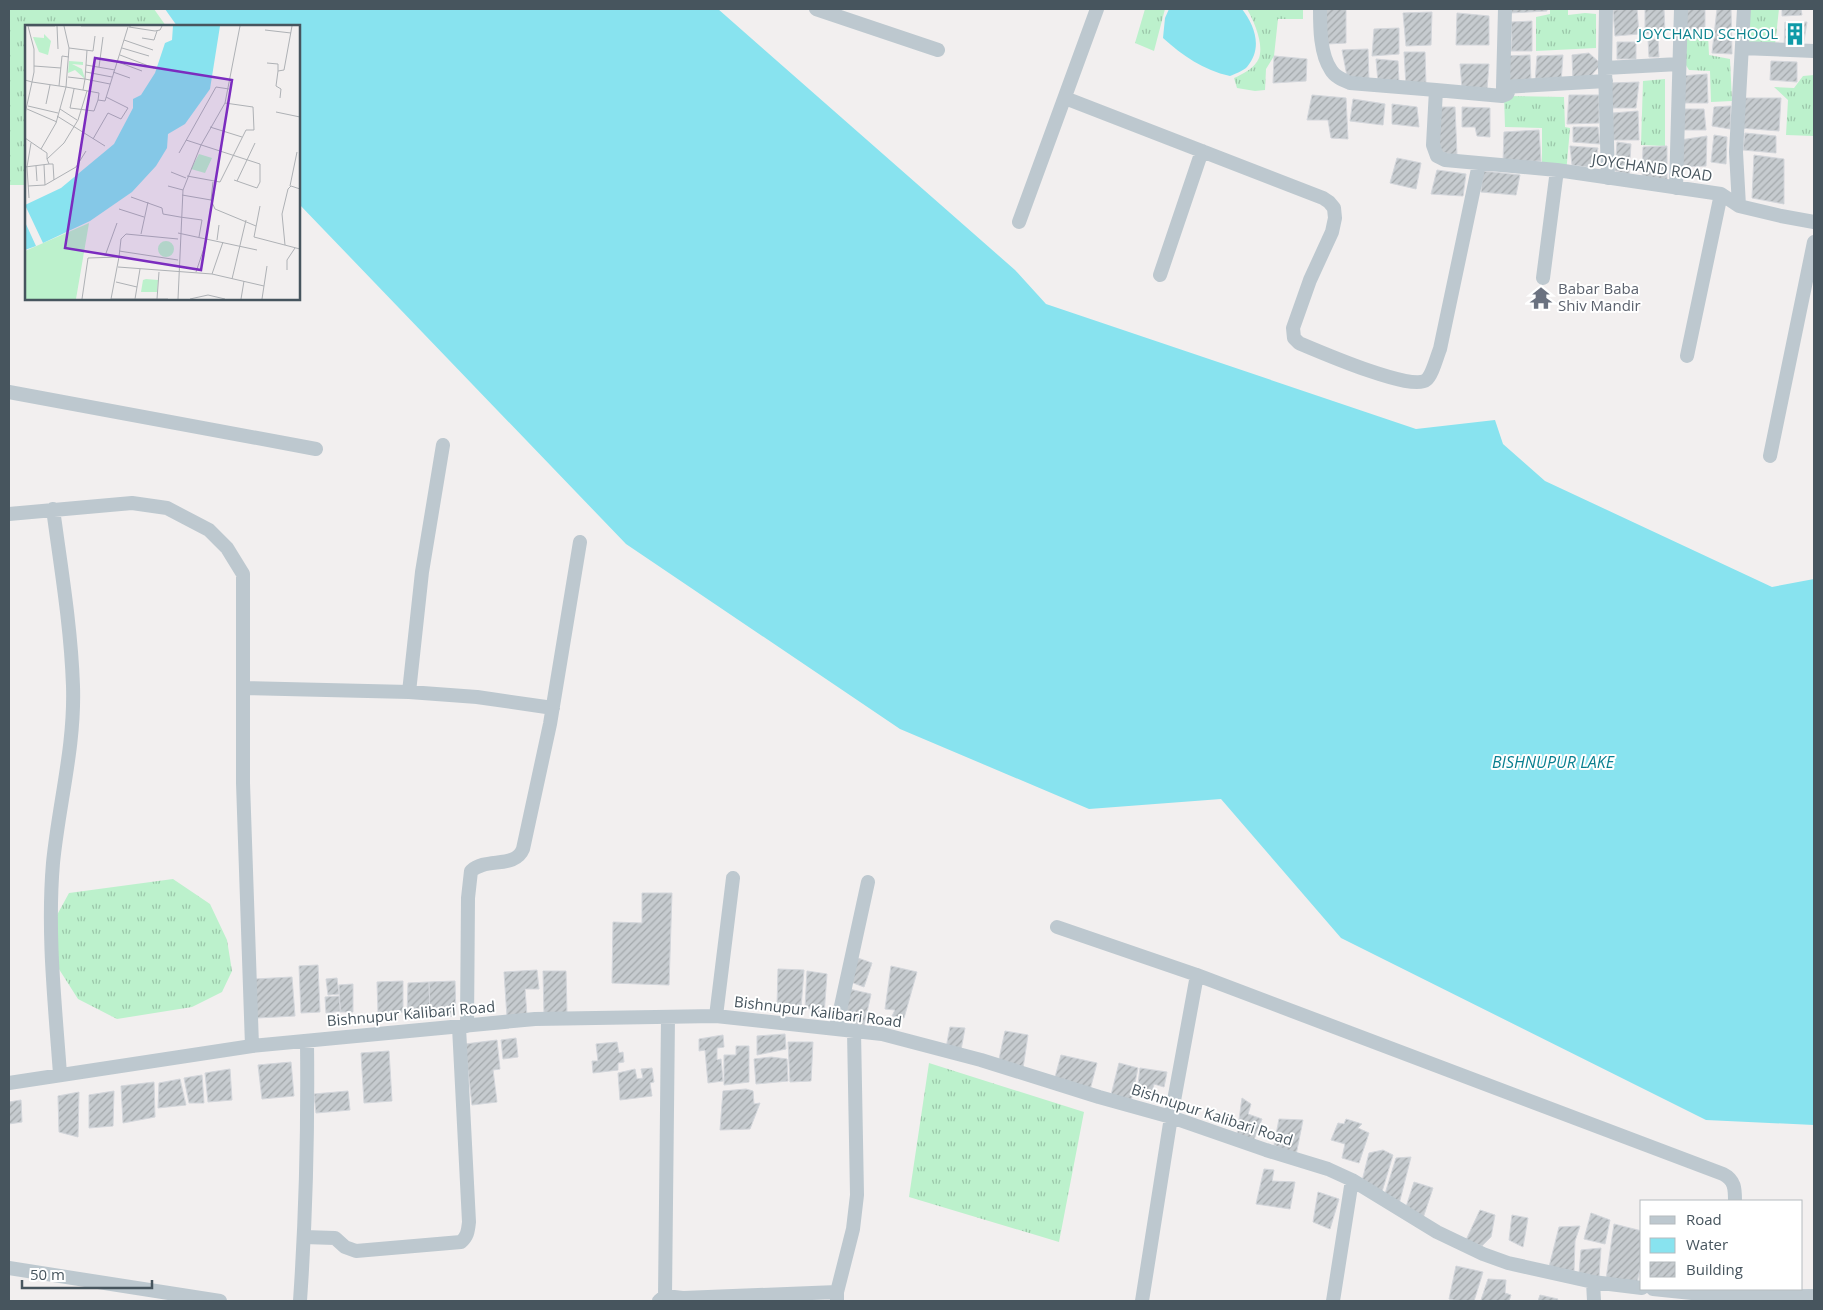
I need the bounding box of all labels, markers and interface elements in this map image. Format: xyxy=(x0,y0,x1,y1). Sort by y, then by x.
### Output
building icon: JOYCHAND SCHOOL xyxy=(1782,21,1808,47)
place label: JOYCHAND SCHOOL xyxy=(1636,23,1778,43)
inset map xyxy=(25,25,300,300)
street label: JOYCHAND ROAD xyxy=(1589,148,1714,185)
place label: Babar Baba Shiv Mandir xyxy=(1558,278,1641,315)
temple icon: Babar Baba Shiv Mandir xyxy=(1528,285,1554,311)
water label: BISHNUPUR LAKE xyxy=(1492,751,1615,773)
street label: Bishnupur Kalibari Road xyxy=(733,991,903,1031)
street label: Bishnupur Kalibari Road xyxy=(326,996,496,1030)
street label: Bishnupur Kalibari Road xyxy=(1129,1078,1296,1150)
legend xyxy=(1640,1200,1803,1290)
text: Road xyxy=(1686,1209,1722,1229)
text: Water xyxy=(1686,1234,1728,1254)
scale bar xyxy=(22,1258,152,1290)
text: Building xyxy=(1686,1259,1743,1279)
text: 50 m xyxy=(30,1264,65,1284)

